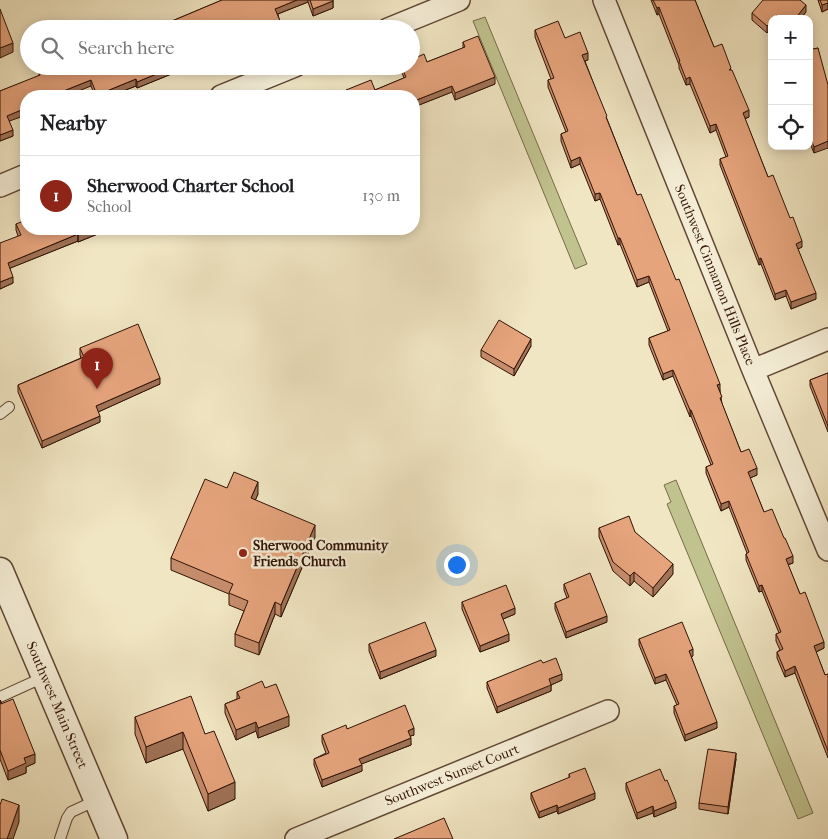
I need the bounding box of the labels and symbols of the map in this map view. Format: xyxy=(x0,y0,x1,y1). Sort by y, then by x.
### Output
street label: Southwest Cinnamon Hills Place xyxy=(671,182,759,368)
pin: 1 xyxy=(81,348,113,389)
place label: Sherwood Community Friends Church xyxy=(252,537,390,570)
marker: Sherwood Community Friends Church xyxy=(237,547,249,559)
your location xyxy=(444,552,470,578)
street label: Southwest Main Street xyxy=(23,639,91,771)
street label: Southwest Sunset Court xyxy=(382,740,522,810)

